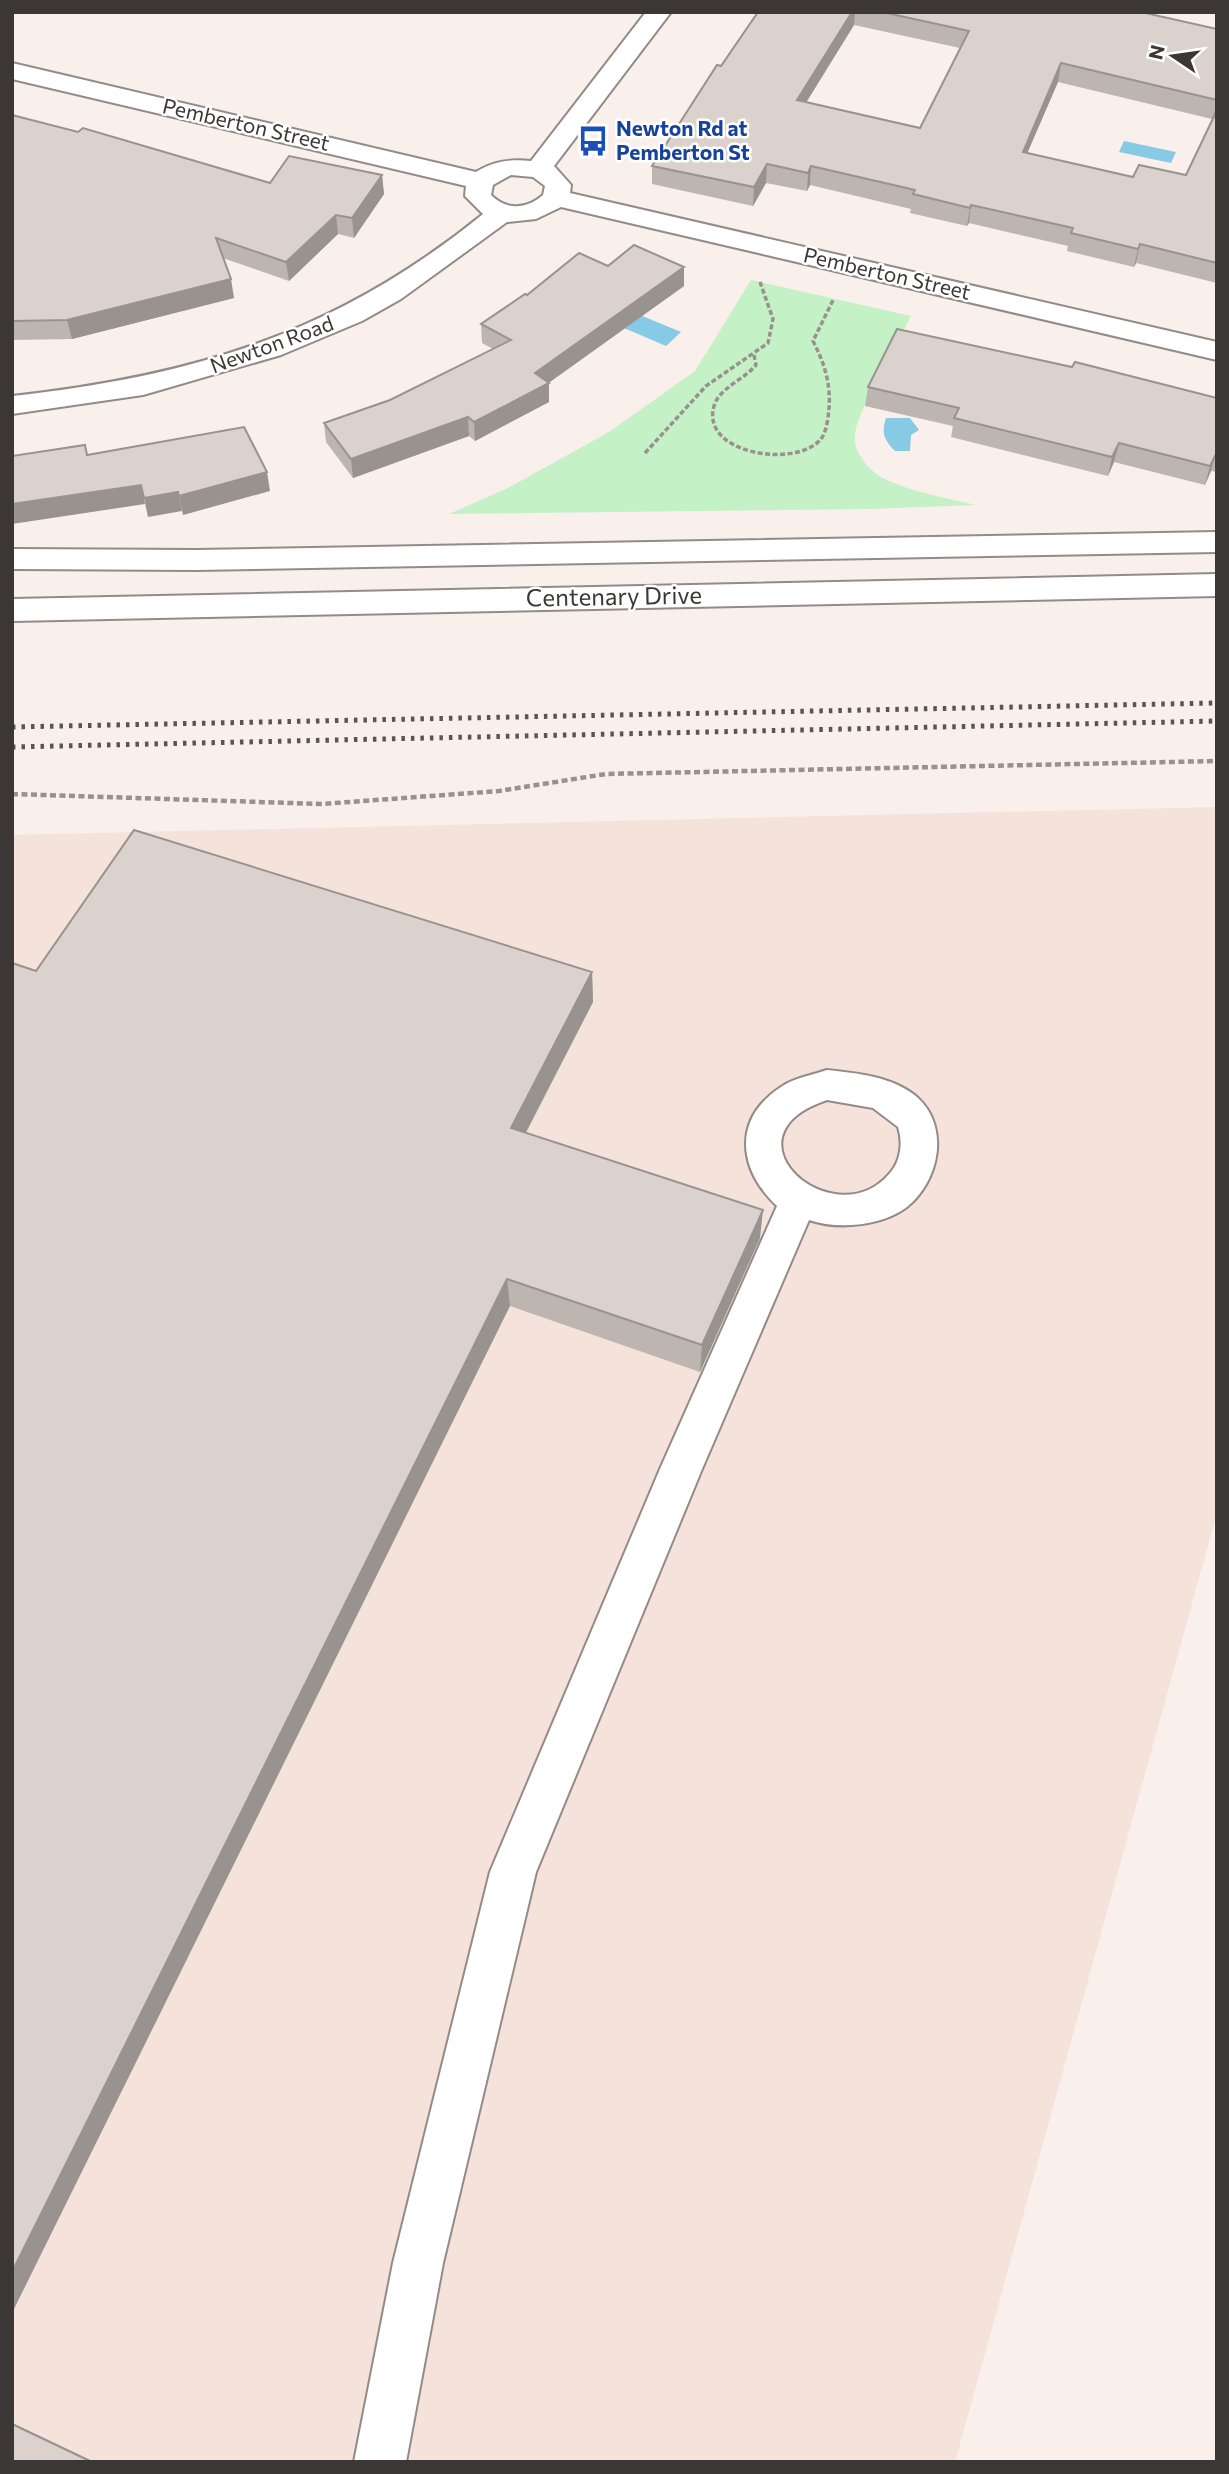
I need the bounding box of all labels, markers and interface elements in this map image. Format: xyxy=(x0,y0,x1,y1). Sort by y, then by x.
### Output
north arrow xyxy=(1138,21,1208,91)
text: N xyxy=(1143,43,1169,62)
street label: Pemberton Street xyxy=(160,92,332,155)
place label: Newton Rd at Pemberton St xyxy=(616,115,750,164)
bus stop icon: Newton Rd at Pemberton St xyxy=(576,124,610,158)
street label: Pemberton Street xyxy=(801,241,973,304)
street label: Newton Road xyxy=(206,310,337,377)
street label: Centenary Drive xyxy=(526,579,702,612)

